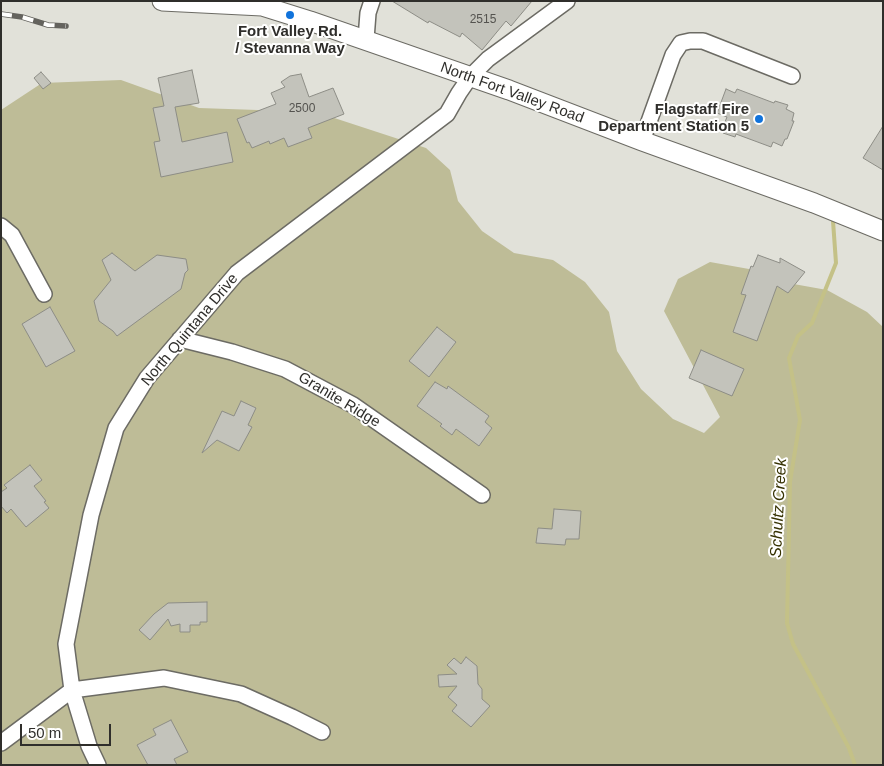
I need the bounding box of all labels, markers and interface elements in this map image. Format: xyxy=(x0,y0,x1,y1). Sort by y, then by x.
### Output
marker: Fort Valley Rd. / Stevanna Way xyxy=(284,9,296,21)
house number: 2515 xyxy=(470,13,496,27)
place label: Fort Valley Rd. / Stevanna Way xyxy=(235,23,345,58)
street label: North Fort Valley Road xyxy=(438,59,586,127)
place label: Flagstaff Fire Department Station 5 xyxy=(598,101,749,136)
house number: 2500 xyxy=(289,102,315,116)
marker: Flagstaff Fire Department Station 5 xyxy=(753,113,765,125)
street label: North Quintana Drive xyxy=(138,270,242,390)
street label: Granite Ridge xyxy=(295,368,383,432)
water label: Schultz Creek xyxy=(767,458,791,558)
scale bar xyxy=(22,714,114,746)
text: 50 m xyxy=(28,724,61,741)

